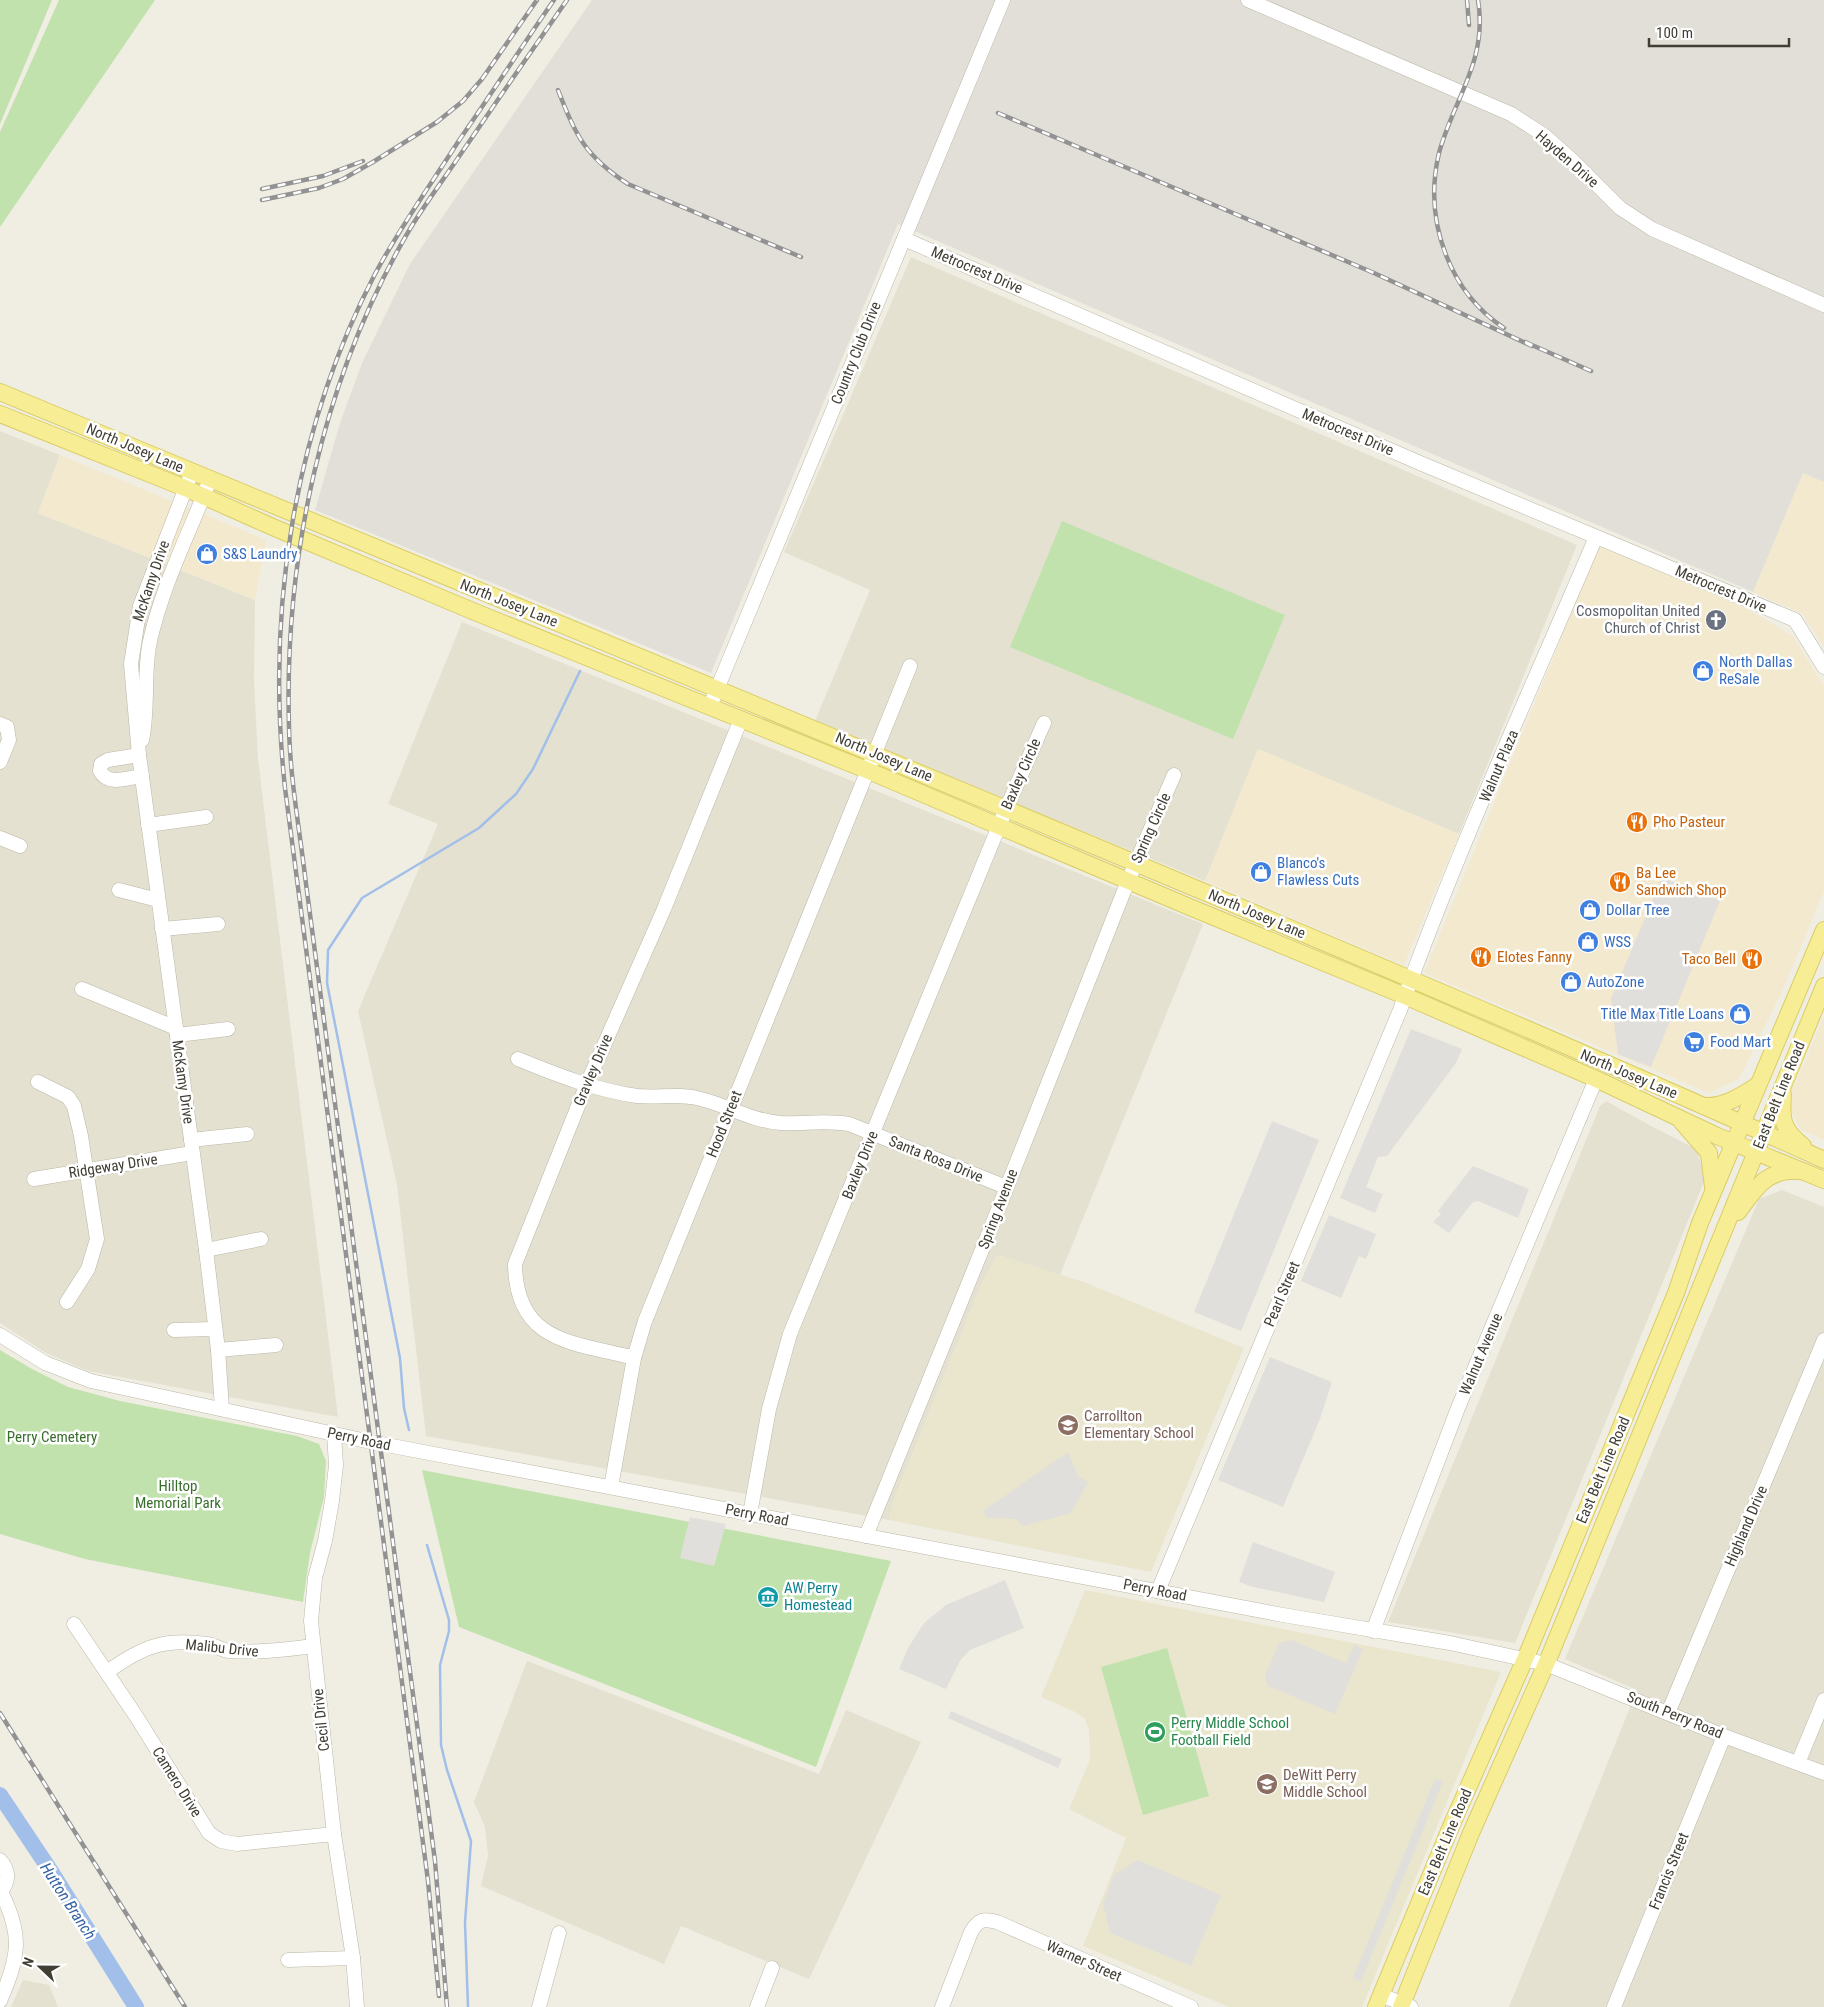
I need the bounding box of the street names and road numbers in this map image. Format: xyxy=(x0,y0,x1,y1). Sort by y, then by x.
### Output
street label: Hayden Drive xyxy=(1532,127,1602,191)
street label: Metrocrest Drive xyxy=(928,243,1026,297)
street label: Country Club Drive xyxy=(827,299,885,407)
street label: Metrocrest Drive xyxy=(1299,405,1397,459)
street label: North Josey Lane xyxy=(84,419,186,477)
street label: McKamy Drive xyxy=(129,538,173,624)
street label: Metrocrest Drive xyxy=(1672,562,1770,616)
street label: North Josey Lane xyxy=(458,575,560,631)
street label: Walnut Plaza xyxy=(1476,727,1522,805)
street label: North Josey Lane xyxy=(833,728,935,786)
street label: Baxley Circle xyxy=(997,736,1045,812)
street label: Spring Circle xyxy=(1128,790,1174,866)
street label: North Josey Lane xyxy=(1206,885,1308,943)
street label: Gravley Drive xyxy=(570,1031,616,1109)
street label: McKamy Drive xyxy=(168,1039,198,1125)
street label: East Belt Line Road xyxy=(1749,1039,1809,1151)
street label: North Josey Lane xyxy=(1578,1045,1680,1103)
street label: Hood Street xyxy=(702,1088,746,1160)
street label: Baxley Drive xyxy=(838,1128,882,1202)
street label: Santa Rosa Drive xyxy=(886,1132,986,1186)
street label: Ridgeway Drive xyxy=(67,1150,159,1182)
street label: Spring Avenue xyxy=(974,1166,1022,1252)
street label: Pearl Street xyxy=(1260,1259,1304,1329)
street label: Walnut Avenue xyxy=(1456,1310,1506,1398)
street label: East Belt Line Road xyxy=(1572,1414,1634,1526)
street label: Perry Road xyxy=(326,1424,392,1454)
street label: Highland Drive xyxy=(1721,1483,1771,1569)
street label: Perry Road xyxy=(724,1500,790,1530)
street label: Perry Road xyxy=(1122,1575,1188,1605)
street label: Malibu Drive xyxy=(185,1635,259,1661)
street label: Cecil Drive xyxy=(309,1688,333,1752)
street label: South Perry Road xyxy=(1624,1688,1726,1742)
street label: Camero Drive xyxy=(148,1744,206,1820)
street label: East Belt Line Road xyxy=(1414,1786,1476,1898)
street label: Francis Street xyxy=(1645,1830,1693,1912)
street label: Warner Street xyxy=(1044,1936,1124,1986)

